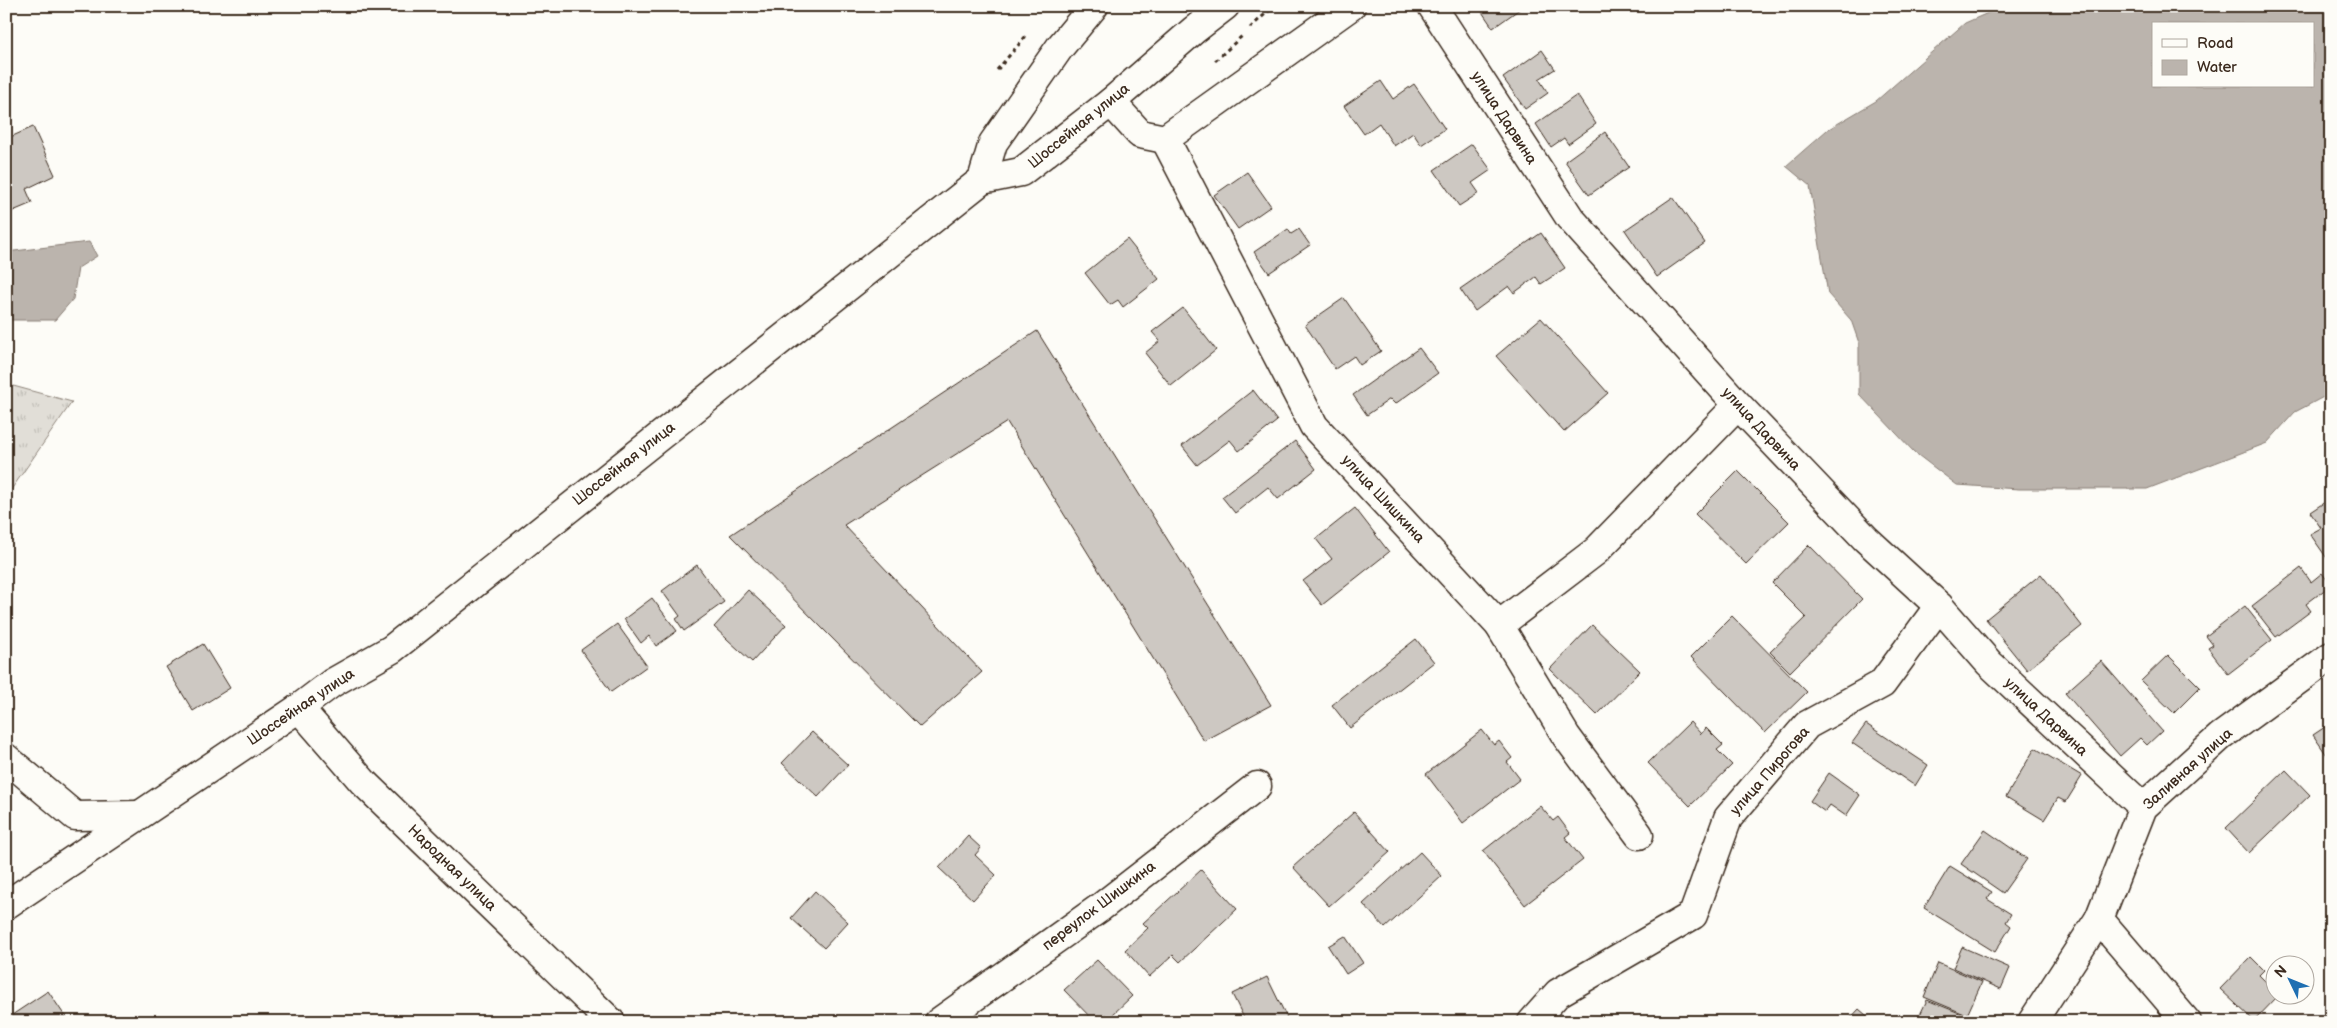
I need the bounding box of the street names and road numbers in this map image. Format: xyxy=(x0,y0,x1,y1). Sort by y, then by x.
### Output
street label: улица Дарвина xyxy=(1467,68,1541,168)
street label: Шоссейная улица xyxy=(1024,79,1134,173)
street label: улица Дарвина xyxy=(1718,383,1805,475)
street label: Шоссейная улица xyxy=(569,418,679,510)
street label: улица Шишкина xyxy=(1337,451,1429,547)
street label: Шоссейная улица xyxy=(244,664,358,750)
street label: улица Дарвина xyxy=(2000,674,2092,761)
street label: улица Пирогова xyxy=(1726,723,1814,819)
street label: Заливная улица xyxy=(2139,724,2237,814)
street label: Народная улица xyxy=(404,821,500,915)
street label: переулок Шишкина xyxy=(1038,857,1160,955)

